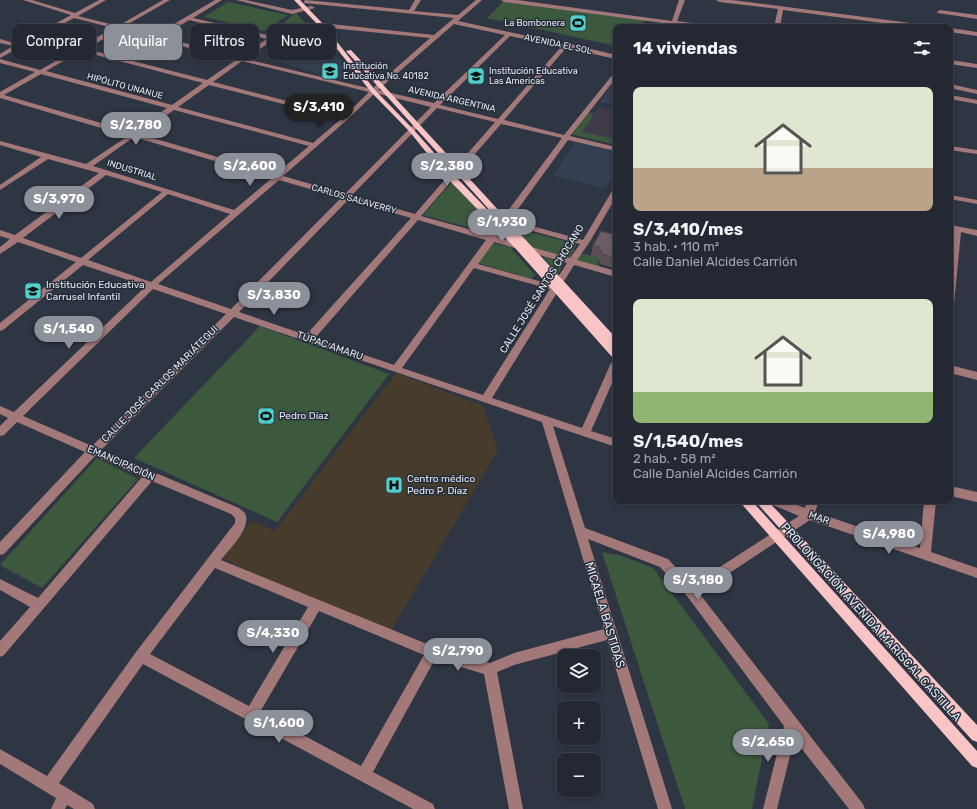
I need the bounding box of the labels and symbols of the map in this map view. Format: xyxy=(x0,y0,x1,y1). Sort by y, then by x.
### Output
sports icon: La Bombonera xyxy=(568,13,588,33)
place label: La Bombonera xyxy=(504,18,565,28)
street label: AVENIDA EL SOL xyxy=(523,32,593,56)
school or university icon: Institución Educativa No. 40182 xyxy=(320,61,340,81)
place label: Institución Educativa No. 40182 xyxy=(343,61,429,81)
school or university icon: Institución Educativa Las Americas xyxy=(466,66,486,86)
place label: Institución Educativa Las Americas xyxy=(489,66,578,86)
street label: HIPÓLITO UNANUE xyxy=(86,70,164,101)
street label: AVENIDA ARGENTINA xyxy=(407,84,497,114)
pin: S/3,410 xyxy=(282,94,356,128)
pin: S/2,780 xyxy=(99,112,173,146)
pin: S/2,600 xyxy=(213,153,287,187)
pin: S/2,380 xyxy=(410,153,484,187)
street label: INDUSTRIAL xyxy=(106,158,158,182)
street label: CARLOS SALAVERRY xyxy=(310,182,398,216)
pin: S/3,970 xyxy=(22,186,96,220)
pin: S/1,930 xyxy=(465,209,539,243)
street label: CALLE JOSÉ SANTOS CHOCANO xyxy=(497,222,587,355)
place label: Institución Educativa Carrusel Infantil xyxy=(46,279,145,303)
school or university icon: Institución Educativa Carrusel Infantil xyxy=(23,281,43,301)
pin: S/3,830 xyxy=(237,282,311,316)
pin: S/1,540 xyxy=(32,316,106,350)
street label: CALLE JOSÉ CARLOS MARIÁTEGUI xyxy=(99,323,221,445)
street label: TÚPAC AMARU xyxy=(295,329,365,363)
sports icon: Pedro Díaz xyxy=(256,406,276,426)
place label: Pedro Díaz xyxy=(279,410,329,422)
street label: EMANCIPACIÓN xyxy=(85,443,157,483)
place label: Centro médico Pedro P. Díaz xyxy=(407,473,475,497)
hospital icon: Centro médico Pedro P. Díaz xyxy=(384,475,404,495)
street label: MAR xyxy=(807,509,831,527)
street label: PROLONGACIÓN AVENIDA MARISCAL CASTILLA xyxy=(778,520,964,724)
pin: S/4,980 xyxy=(852,521,926,555)
street label: MICAELA BASTIDAS xyxy=(582,560,628,670)
pin: S/3,180 xyxy=(661,567,735,601)
pin: S/4,330 xyxy=(236,620,310,654)
pin: S/2,790 xyxy=(421,638,495,672)
pin: S/1,600 xyxy=(242,710,316,744)
pin: S/2,650 xyxy=(731,729,805,763)

